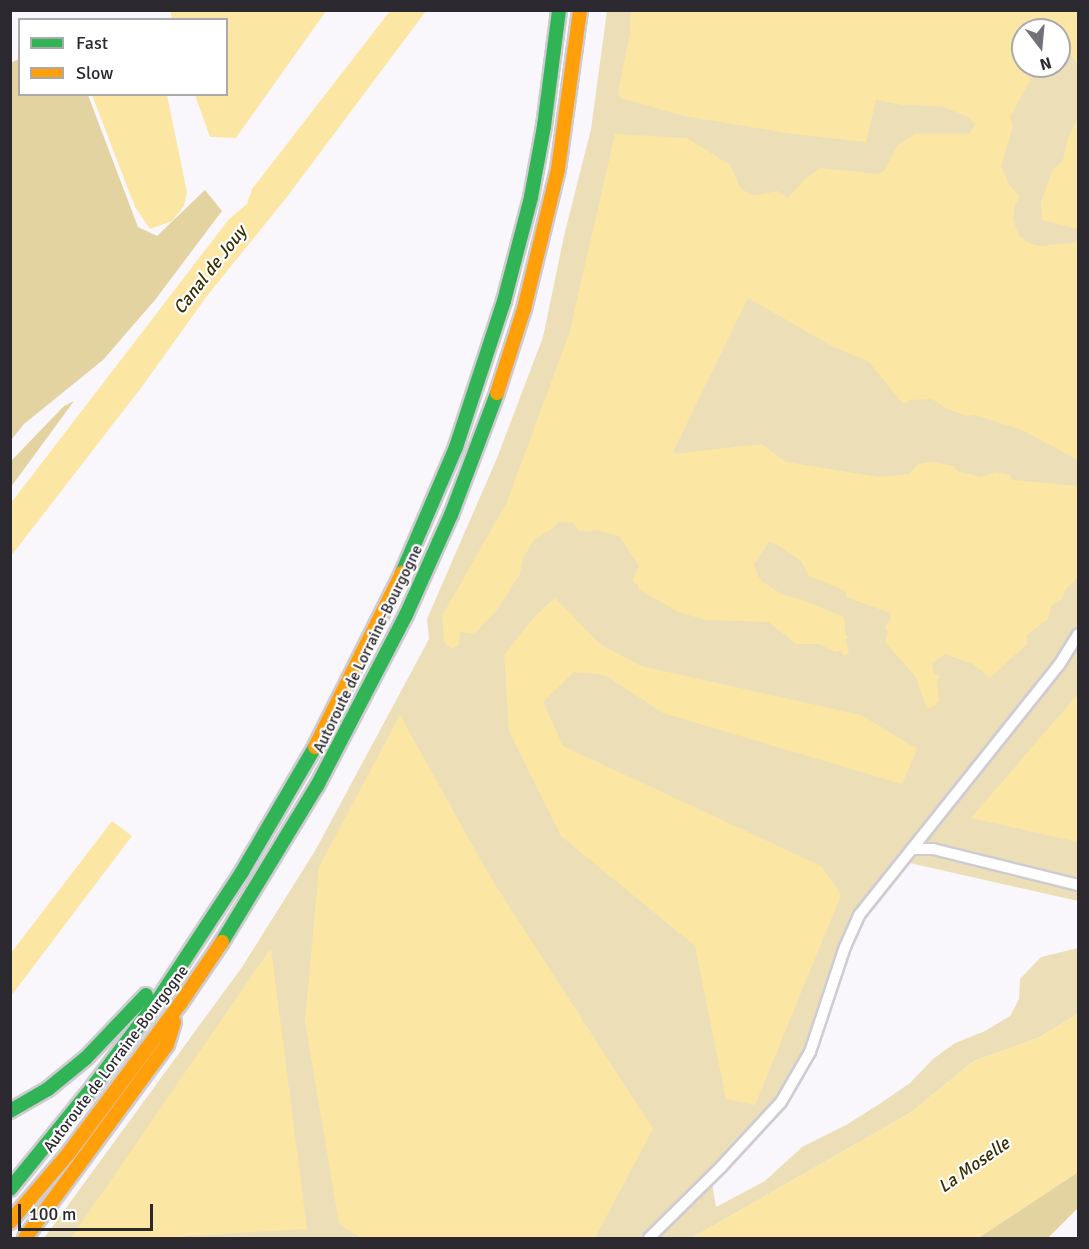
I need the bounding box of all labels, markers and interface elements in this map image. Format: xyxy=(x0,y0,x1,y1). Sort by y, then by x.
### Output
legend xyxy=(18,18,228,96)
north arrow xyxy=(1011,18,1071,78)
text: Fast xyxy=(76,32,108,54)
text: N xyxy=(1037,52,1054,75)
text: Slow xyxy=(76,62,113,84)
water label: Canal de Jouy xyxy=(169,221,251,319)
street label: Autoroute de Lorraine-Bourgogne xyxy=(309,542,427,756)
street label: Autoroute de Lorraine-Bourgogne xyxy=(39,962,193,1156)
water label: La Moselle xyxy=(934,1133,1014,1197)
scale bar xyxy=(21,1192,156,1230)
text: 100 m xyxy=(29,1203,76,1225)

